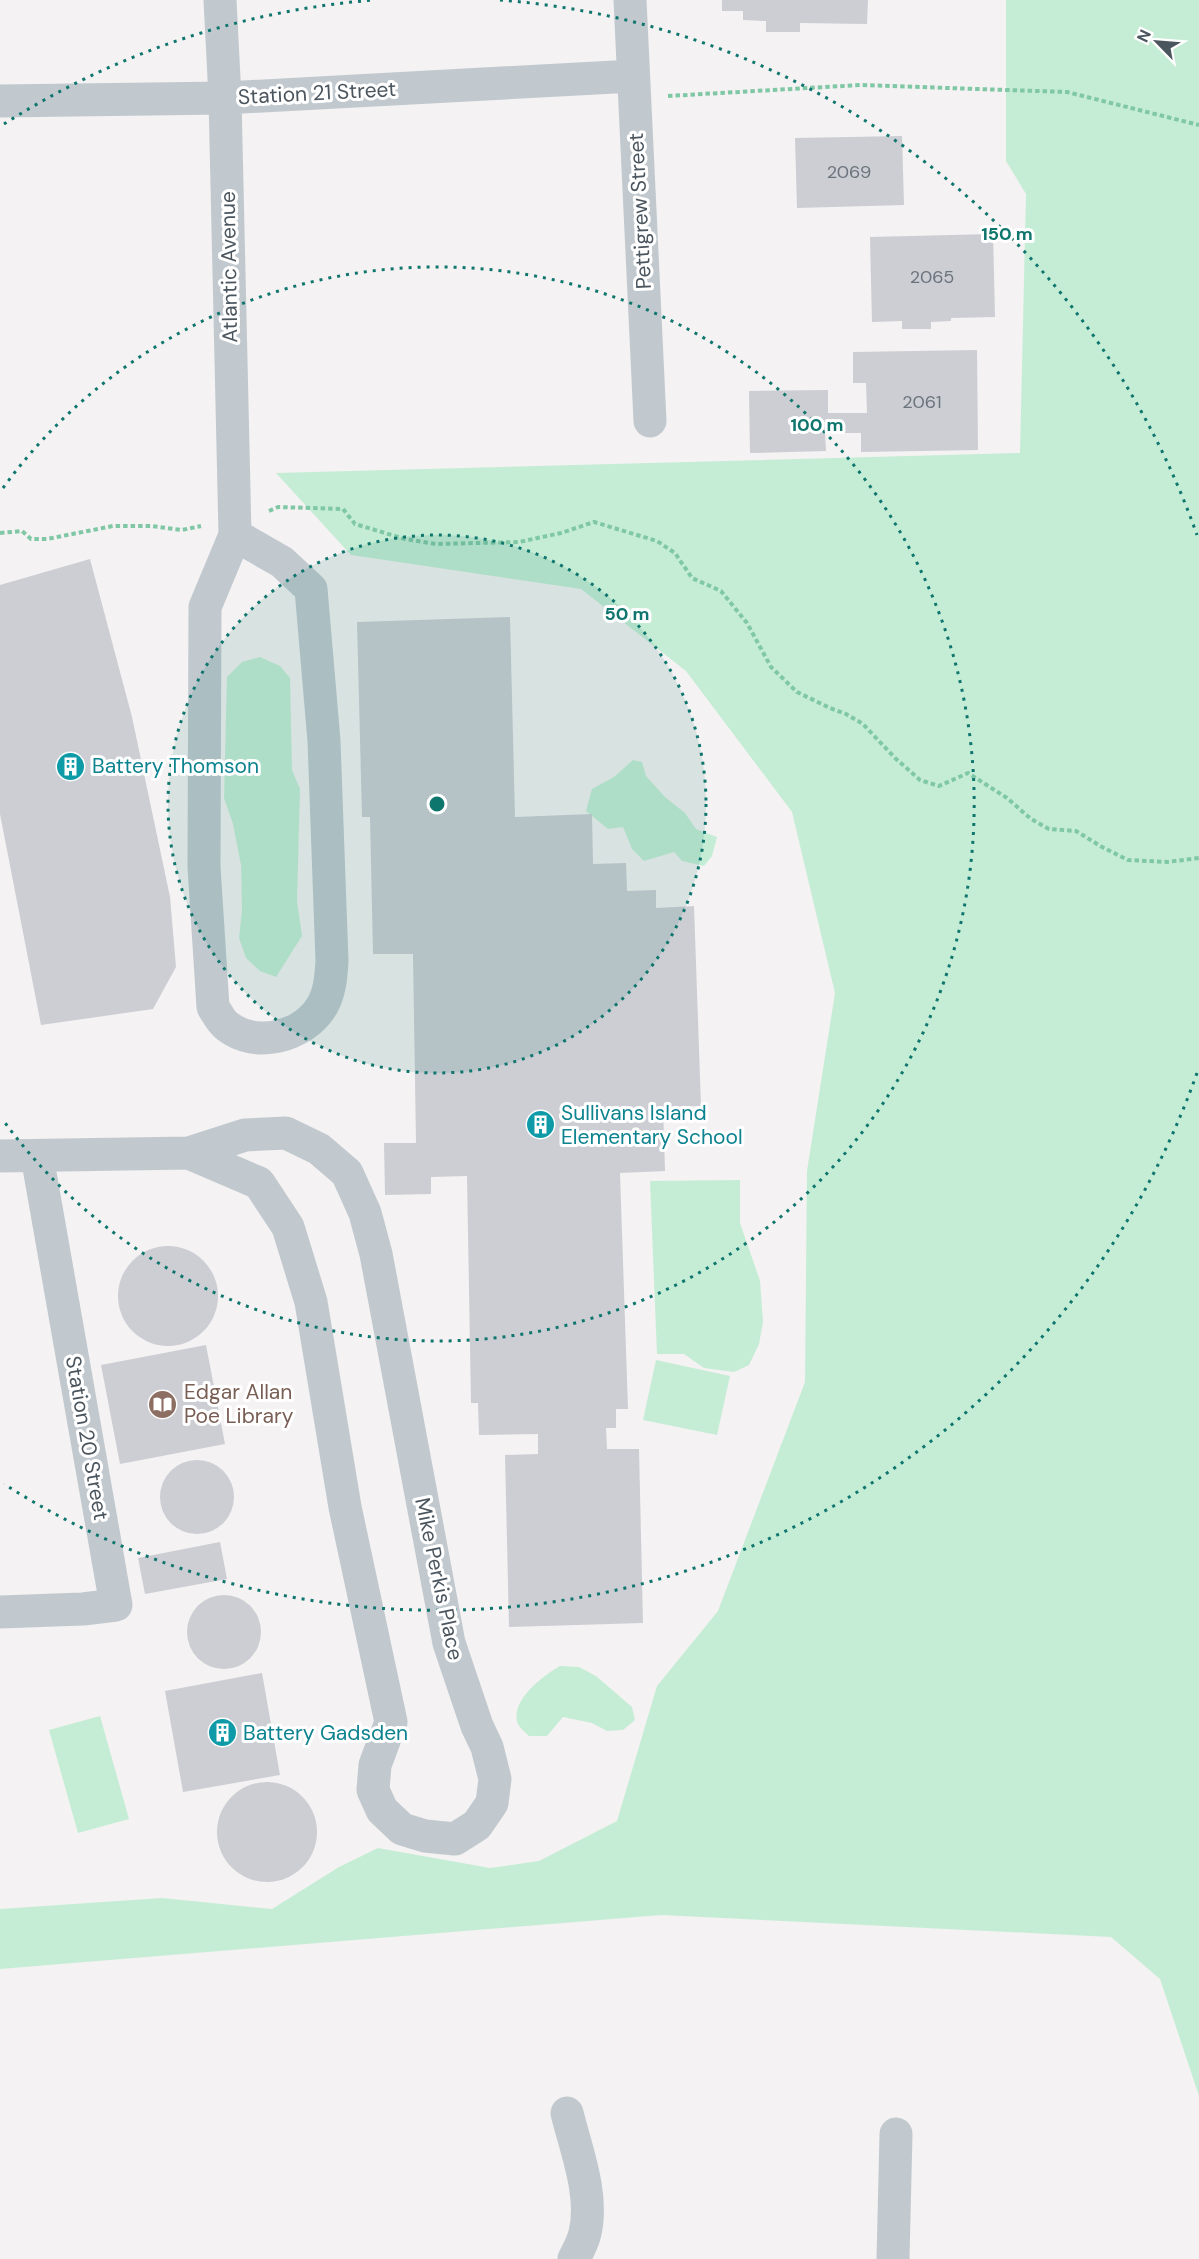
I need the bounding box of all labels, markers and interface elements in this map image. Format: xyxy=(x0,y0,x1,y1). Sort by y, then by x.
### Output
north arrow xyxy=(1127,12,1187,72)
text: N xyxy=(1132,26,1156,46)
street label: Station 21 Street xyxy=(237,75,397,111)
street label: Pettigrew Street xyxy=(622,132,658,290)
house number: 2069 xyxy=(827,160,871,184)
street label: Atlantic Avenue xyxy=(214,191,244,343)
text: 150 m xyxy=(981,222,1033,246)
house number: 2065 xyxy=(910,265,954,289)
house number: 2061 xyxy=(902,390,942,414)
text: 100 m xyxy=(790,413,844,437)
text: 50 m xyxy=(604,602,650,626)
building icon: Battery Thomson xyxy=(55,750,87,782)
place label: Battery Thomson xyxy=(92,752,259,780)
centre of rings xyxy=(427,794,447,814)
place label: Sullivans Island Elementary School xyxy=(561,1099,743,1151)
building icon: Sullivans Island Elementary School xyxy=(524,1109,556,1141)
street label: Station 20 Street xyxy=(59,1354,115,1522)
place label: Edgar Allan Poe Library xyxy=(184,1378,294,1430)
library icon: Edgar Allan Poe Library xyxy=(147,1388,179,1420)
street label: Mike Perkis Place xyxy=(408,1495,470,1663)
building icon: Battery Gadsden xyxy=(206,1717,238,1749)
place label: Battery Gadsden xyxy=(243,1719,408,1747)

